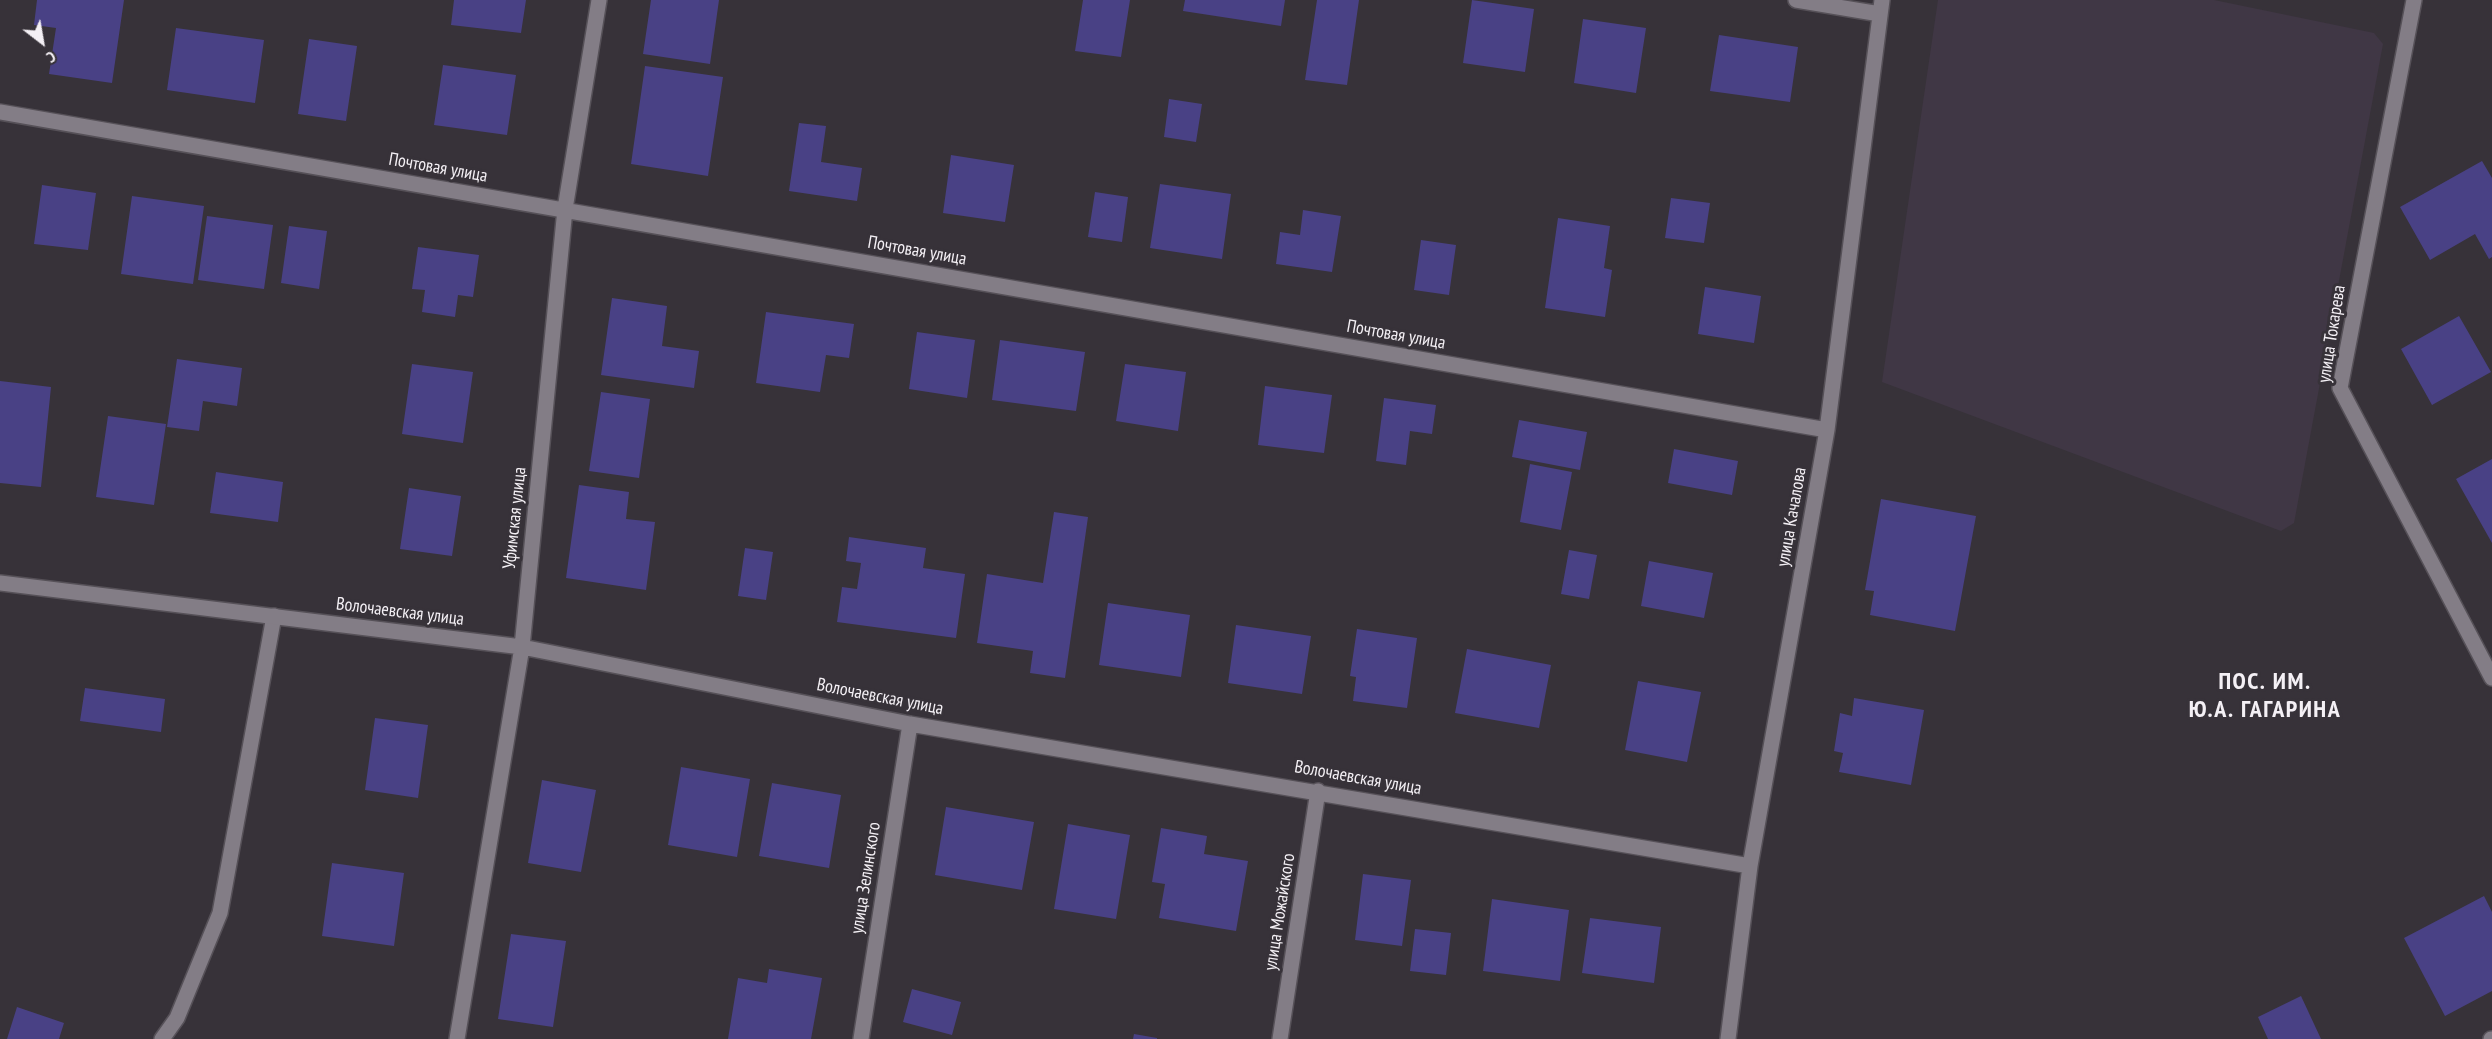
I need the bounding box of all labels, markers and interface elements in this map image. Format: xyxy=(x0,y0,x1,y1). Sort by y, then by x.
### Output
north arrow xyxy=(12,12,72,72)
text: С xyxy=(43,47,60,68)
street label: Почтовая улица xyxy=(387,149,489,187)
street label: Почтовая улица xyxy=(866,232,968,270)
street label: улица Токарева xyxy=(2314,284,2350,384)
street label: Почтовая улица xyxy=(1345,316,1447,354)
street label: Уфимская улица xyxy=(499,466,531,570)
street label: улица Качалова xyxy=(1773,466,1811,568)
street label: Волочаевская улица xyxy=(335,593,465,631)
district label: ПОС. ИМ. Ю.А. ГАГАРИНА xyxy=(2189,668,2341,724)
street label: Волочаевская улица xyxy=(815,674,945,720)
street label: Волочаевская улица xyxy=(1293,756,1423,800)
street label: улица Зелинского xyxy=(847,821,885,935)
street label: улица Можайского xyxy=(1260,852,1300,972)

